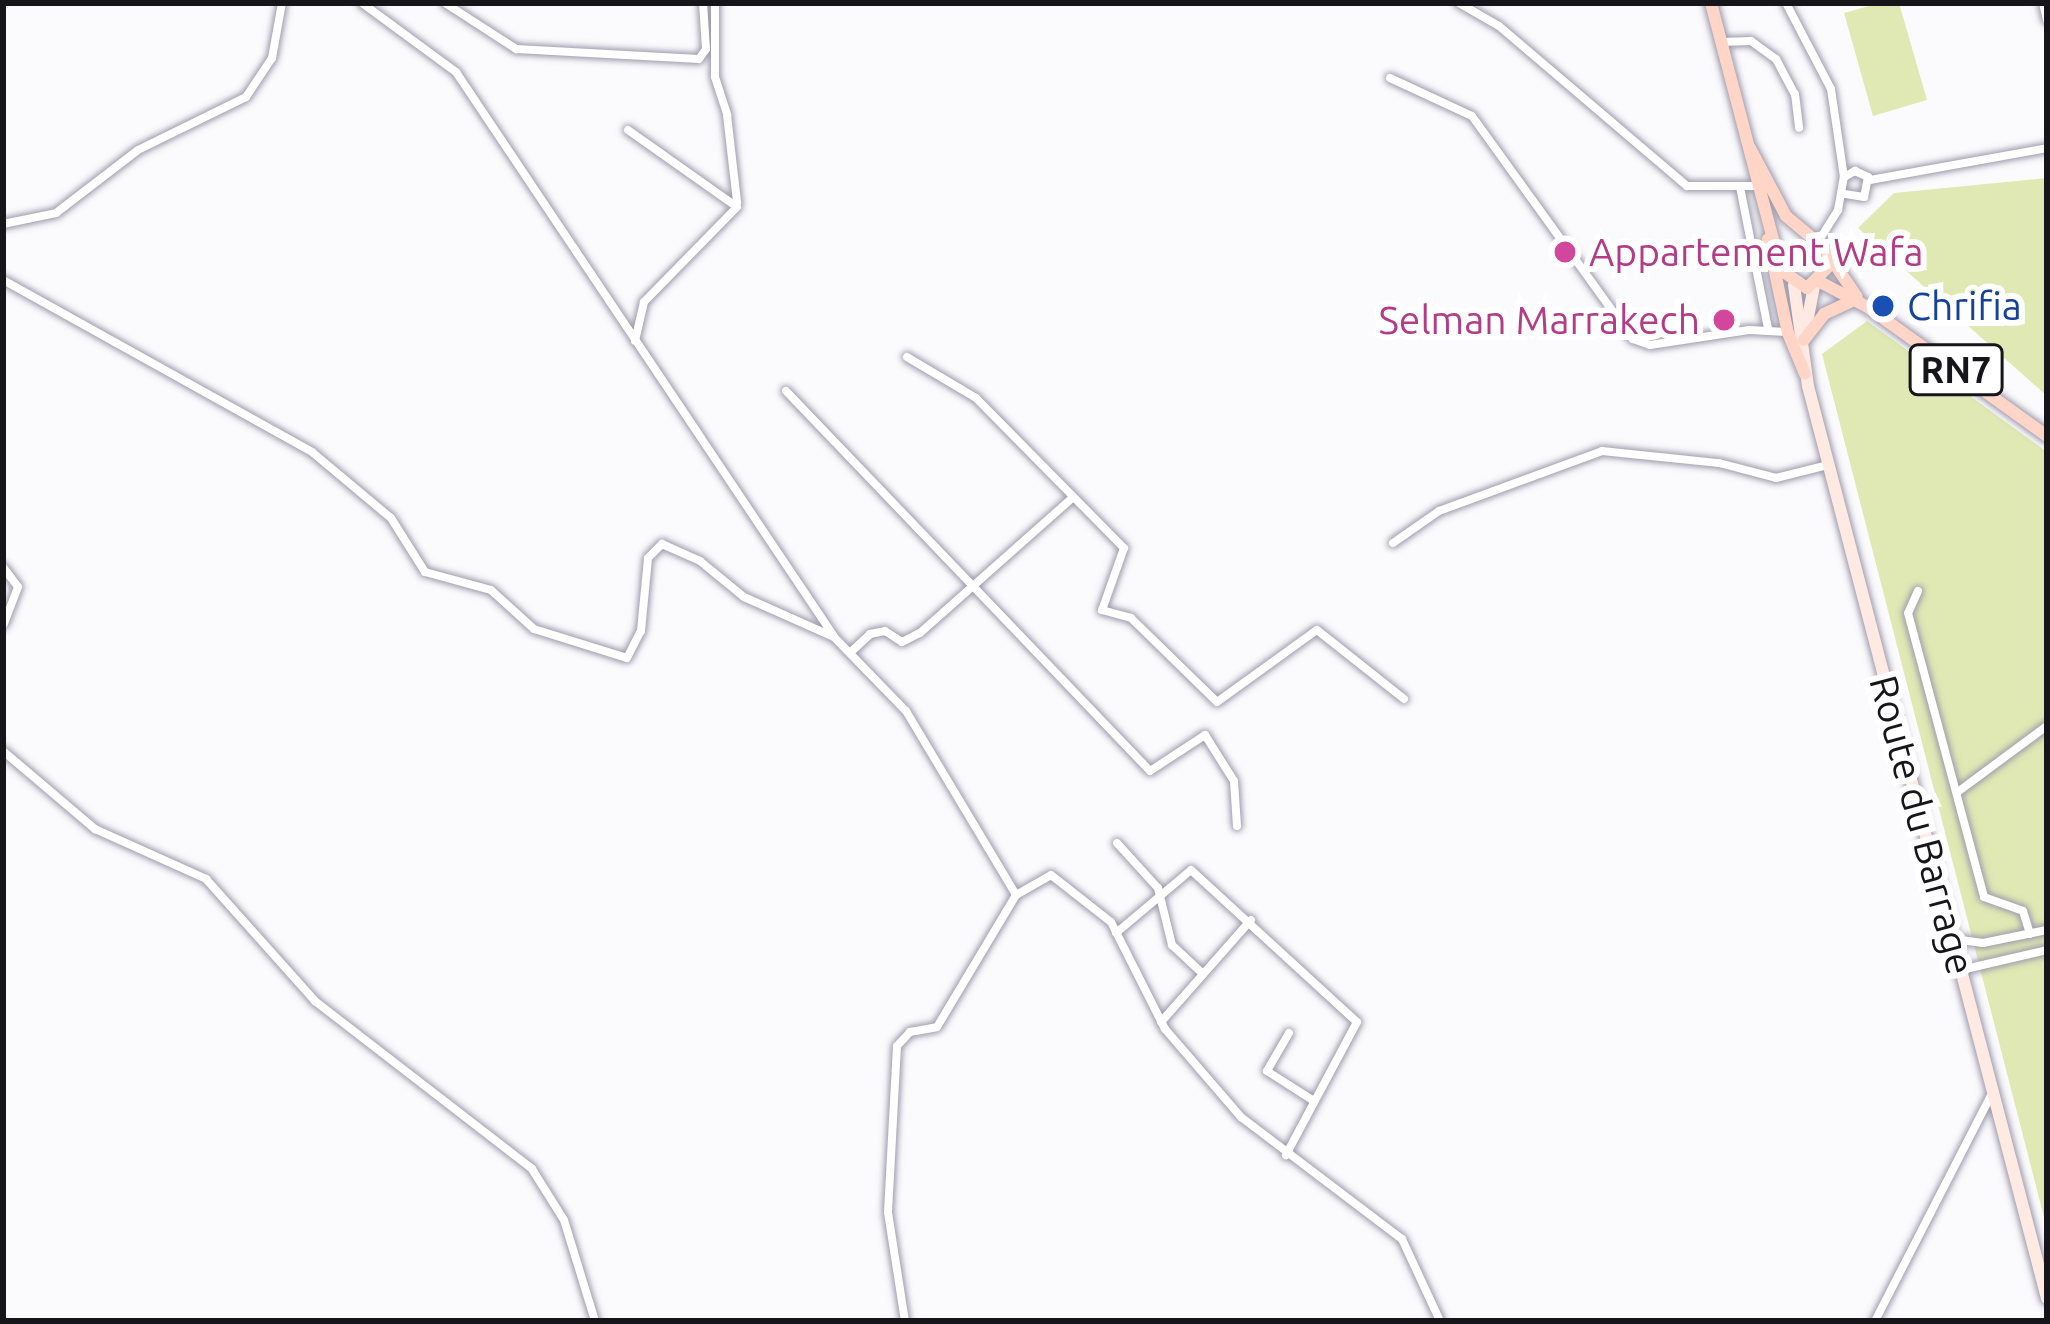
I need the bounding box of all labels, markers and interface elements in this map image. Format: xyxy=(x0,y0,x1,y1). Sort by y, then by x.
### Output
place label: Appartement Wafa xyxy=(1589,229,1924,275)
marker: Appartement Wafa xyxy=(1552,239,1578,265)
place label: Chrifia xyxy=(1907,283,2022,329)
marker: Chrifia xyxy=(1870,293,1896,319)
place label: Selman Marrakech xyxy=(1378,297,1700,343)
marker: Selman Marrakech xyxy=(1711,307,1737,333)
road number: RN7 xyxy=(1908,340,2004,400)
street label: Route du Barrage xyxy=(1860,671,1984,979)

